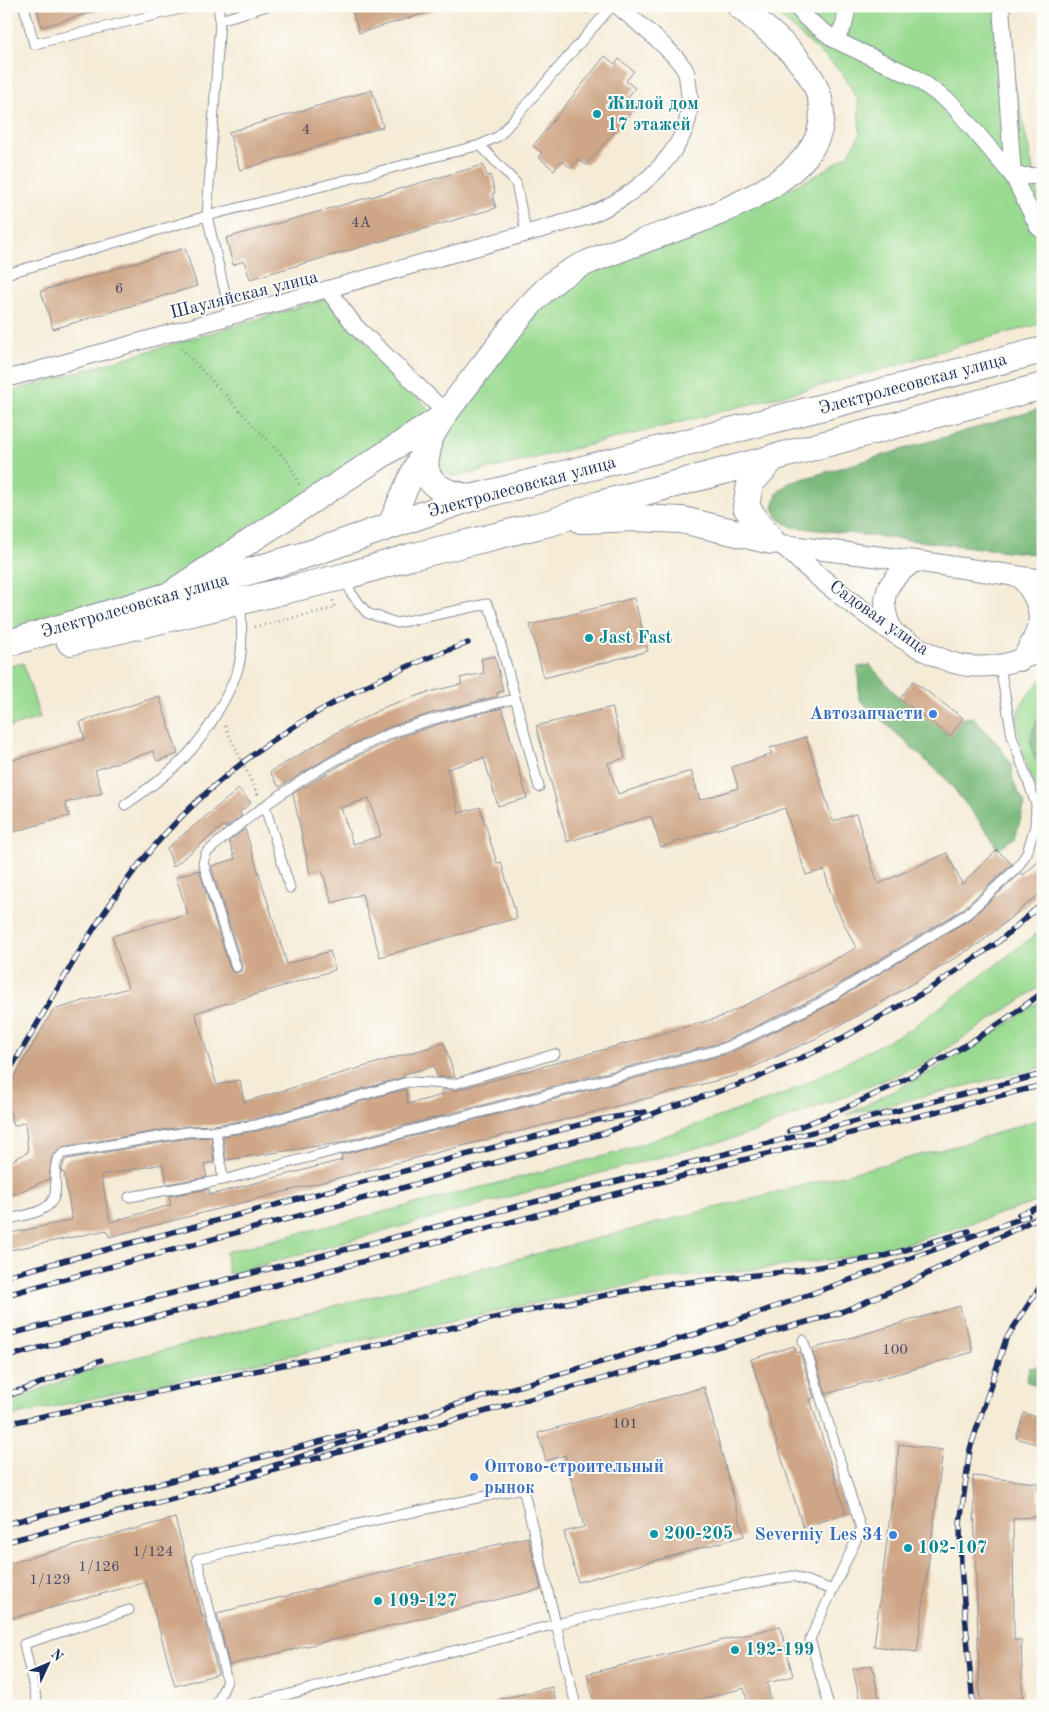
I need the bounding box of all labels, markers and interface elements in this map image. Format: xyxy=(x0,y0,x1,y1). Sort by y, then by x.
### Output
place label: Жилой дом 17 этажей xyxy=(607,95,699,134)
marker: Жилой дом 17 этажей xyxy=(591,108,603,120)
house number: 4 xyxy=(302,123,310,138)
house number: 4А xyxy=(351,216,372,231)
street label: Шауляйская улица xyxy=(168,268,320,322)
house number: 6 xyxy=(115,282,123,297)
street label: Электролесовская улица xyxy=(817,350,1009,418)
street label: Электролесовская улица xyxy=(426,453,618,521)
street label: Электролесовская улица xyxy=(39,571,231,641)
street label: Садовая улица xyxy=(826,577,932,659)
place label: Jast Fast xyxy=(599,629,673,647)
marker: Jast Fast xyxy=(583,632,595,644)
place label: Автозапчасти xyxy=(810,705,923,723)
marker: Автозапчасти xyxy=(927,708,939,720)
house number: 100 xyxy=(882,1343,908,1358)
house number: 101 xyxy=(612,1417,638,1432)
place label: Оптово-строительный рынок xyxy=(484,1458,664,1497)
marker: Оптово-строительный рынок xyxy=(468,1471,480,1483)
place label: 200-205 xyxy=(664,1525,733,1543)
place label: Severniy Les 34 xyxy=(754,1526,883,1544)
marker: 200-205 xyxy=(648,1528,660,1540)
marker: Severniy Les 34 xyxy=(887,1529,899,1541)
place label: 102-107 xyxy=(918,1539,987,1557)
marker: 102-107 xyxy=(902,1542,914,1554)
house number: 1/124 xyxy=(132,1545,174,1560)
house number: 1/126 xyxy=(78,1560,120,1575)
house number: 1/129 xyxy=(29,1573,71,1588)
place label: 109-127 xyxy=(388,1592,457,1610)
marker: 109-127 xyxy=(372,1595,384,1607)
north arrow xyxy=(22,1640,72,1690)
place label: 192-199 xyxy=(745,1641,814,1659)
marker: 192-199 xyxy=(729,1644,741,1656)
text: N xyxy=(48,1647,66,1665)

